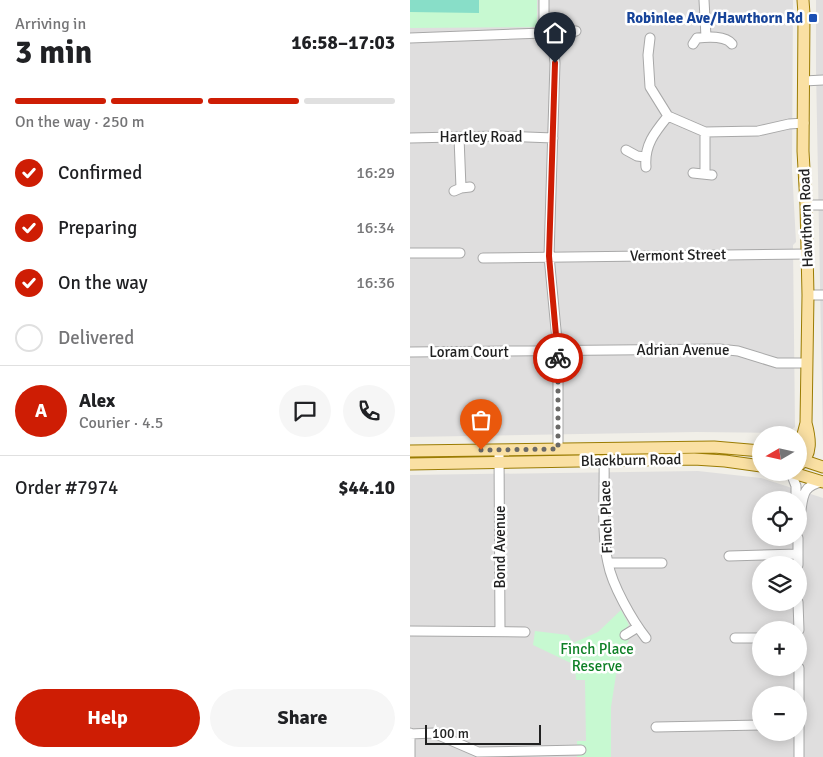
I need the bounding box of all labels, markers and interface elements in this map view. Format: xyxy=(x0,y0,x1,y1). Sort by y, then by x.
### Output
place label: Robinlee Ave/Hawthorn Rd xyxy=(626,9,803,27)
pin xyxy=(534,12,576,63)
marker: Robinlee Ave/Hawthorn Rd xyxy=(807,12,819,24)
text: Arriving in xyxy=(15,14,86,34)
icon: home xyxy=(541,19,569,47)
text: 16:58–17:03 xyxy=(291,31,395,55)
text: 3 min xyxy=(15,33,92,72)
text: On the way · 250 m xyxy=(15,112,145,132)
street label: Hartley Road xyxy=(440,128,522,146)
icon: check xyxy=(15,159,43,187)
text: Confirmed xyxy=(58,161,142,185)
text: 16:29 xyxy=(356,163,395,183)
street label: Hawthorn Road xyxy=(795,168,817,268)
icon: check xyxy=(15,214,43,242)
text: Preparing xyxy=(58,216,137,240)
text: 16:34 xyxy=(356,218,395,238)
street label: Vermont Street xyxy=(630,245,726,265)
icon: check xyxy=(15,269,43,297)
text: On the way xyxy=(58,271,148,295)
text: 16:36 xyxy=(356,273,395,293)
text: Delivered xyxy=(58,326,134,350)
courier xyxy=(533,333,583,383)
street label: Adrian Avenue xyxy=(637,341,729,359)
street label: Loram Court xyxy=(429,343,509,361)
icon: bike xyxy=(544,344,572,372)
button: chat xyxy=(279,385,331,437)
button: phone xyxy=(343,385,395,437)
text: Alex xyxy=(79,389,115,413)
text: A xyxy=(35,399,47,423)
pin xyxy=(460,399,502,450)
icon: bag xyxy=(467,406,495,434)
text: Courier · 4.5 xyxy=(79,413,163,433)
north arrow xyxy=(752,426,808,481)
map controls xyxy=(752,426,807,741)
street label: Blackburn Road xyxy=(580,450,682,470)
text: Order #7974 xyxy=(15,476,118,500)
text: $44.10 xyxy=(338,476,395,500)
street label: Finch Place xyxy=(596,480,616,554)
button: locate xyxy=(752,491,807,546)
street label: Bond Avenue xyxy=(491,505,509,589)
button: layers xyxy=(752,556,807,611)
button: + xyxy=(752,621,807,676)
park label: Finch Place Reserve xyxy=(560,640,634,675)
button: − xyxy=(752,686,807,741)
button: Help xyxy=(15,689,200,747)
button: Share xyxy=(210,689,395,747)
scale bar xyxy=(425,722,541,745)
text: 100 m xyxy=(432,725,469,742)

